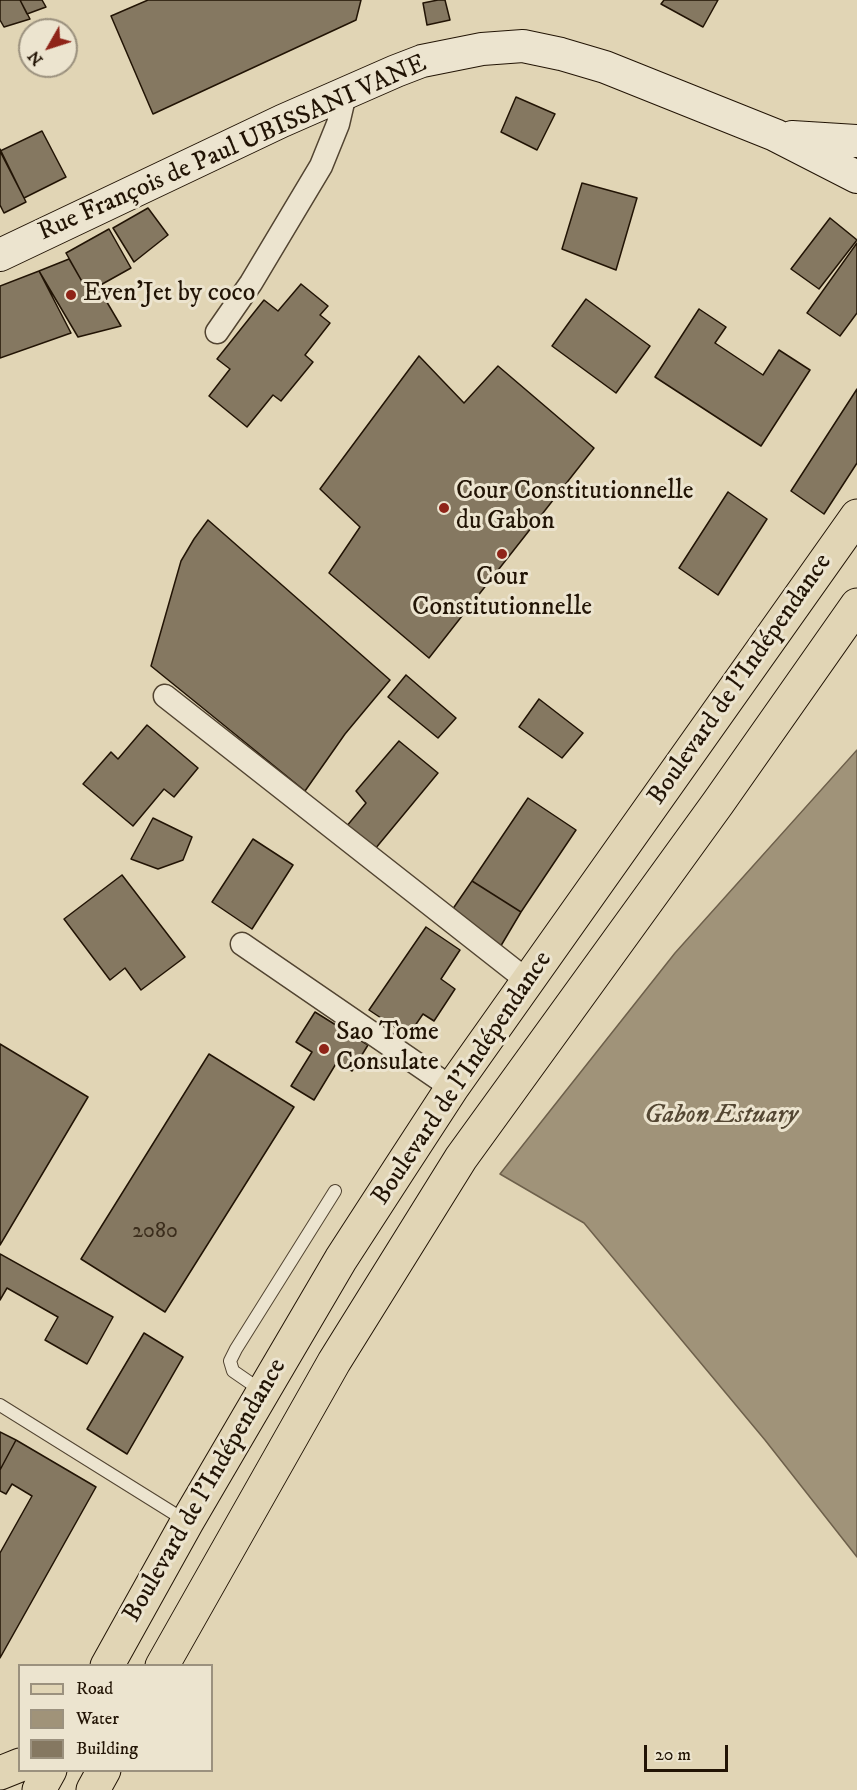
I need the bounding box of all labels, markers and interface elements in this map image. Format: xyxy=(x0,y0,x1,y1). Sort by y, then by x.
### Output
north arrow xyxy=(18,18,78,78)
street label: Rue François de Paul UBISSANI VANE xyxy=(34,49,432,249)
place label: Even'Jet by coco xyxy=(83,279,255,311)
marker: Even'Jet by coco xyxy=(64,288,78,302)
place label: Cour Constitutionnelle du Gabon xyxy=(456,477,694,538)
marker: Cour Constitutionnelle du Gabon xyxy=(437,501,451,515)
marker: Cour Constitutionnelle xyxy=(495,547,509,561)
street label: Boulevard de l'Indépendance xyxy=(642,548,840,812)
place label: Cour Constitutionnelle xyxy=(412,563,592,624)
street label: Boulevard de l'Indépendance xyxy=(366,946,560,1212)
place label: Sao Tome Consulate xyxy=(336,1018,439,1080)
marker: Sao Tome Consulate xyxy=(317,1042,331,1056)
water label: Gabon Estuary xyxy=(644,1100,798,1132)
house number: 2080 xyxy=(132,1219,178,1245)
street label: Boulevard de l'Indépendance xyxy=(118,1354,294,1628)
legend xyxy=(18,1664,213,1772)
text: Road xyxy=(76,1678,113,1700)
text: Water xyxy=(76,1708,119,1730)
scale bar xyxy=(647,1733,731,1771)
text: Building xyxy=(76,1738,138,1760)
text: 20 m xyxy=(655,1744,691,1766)

